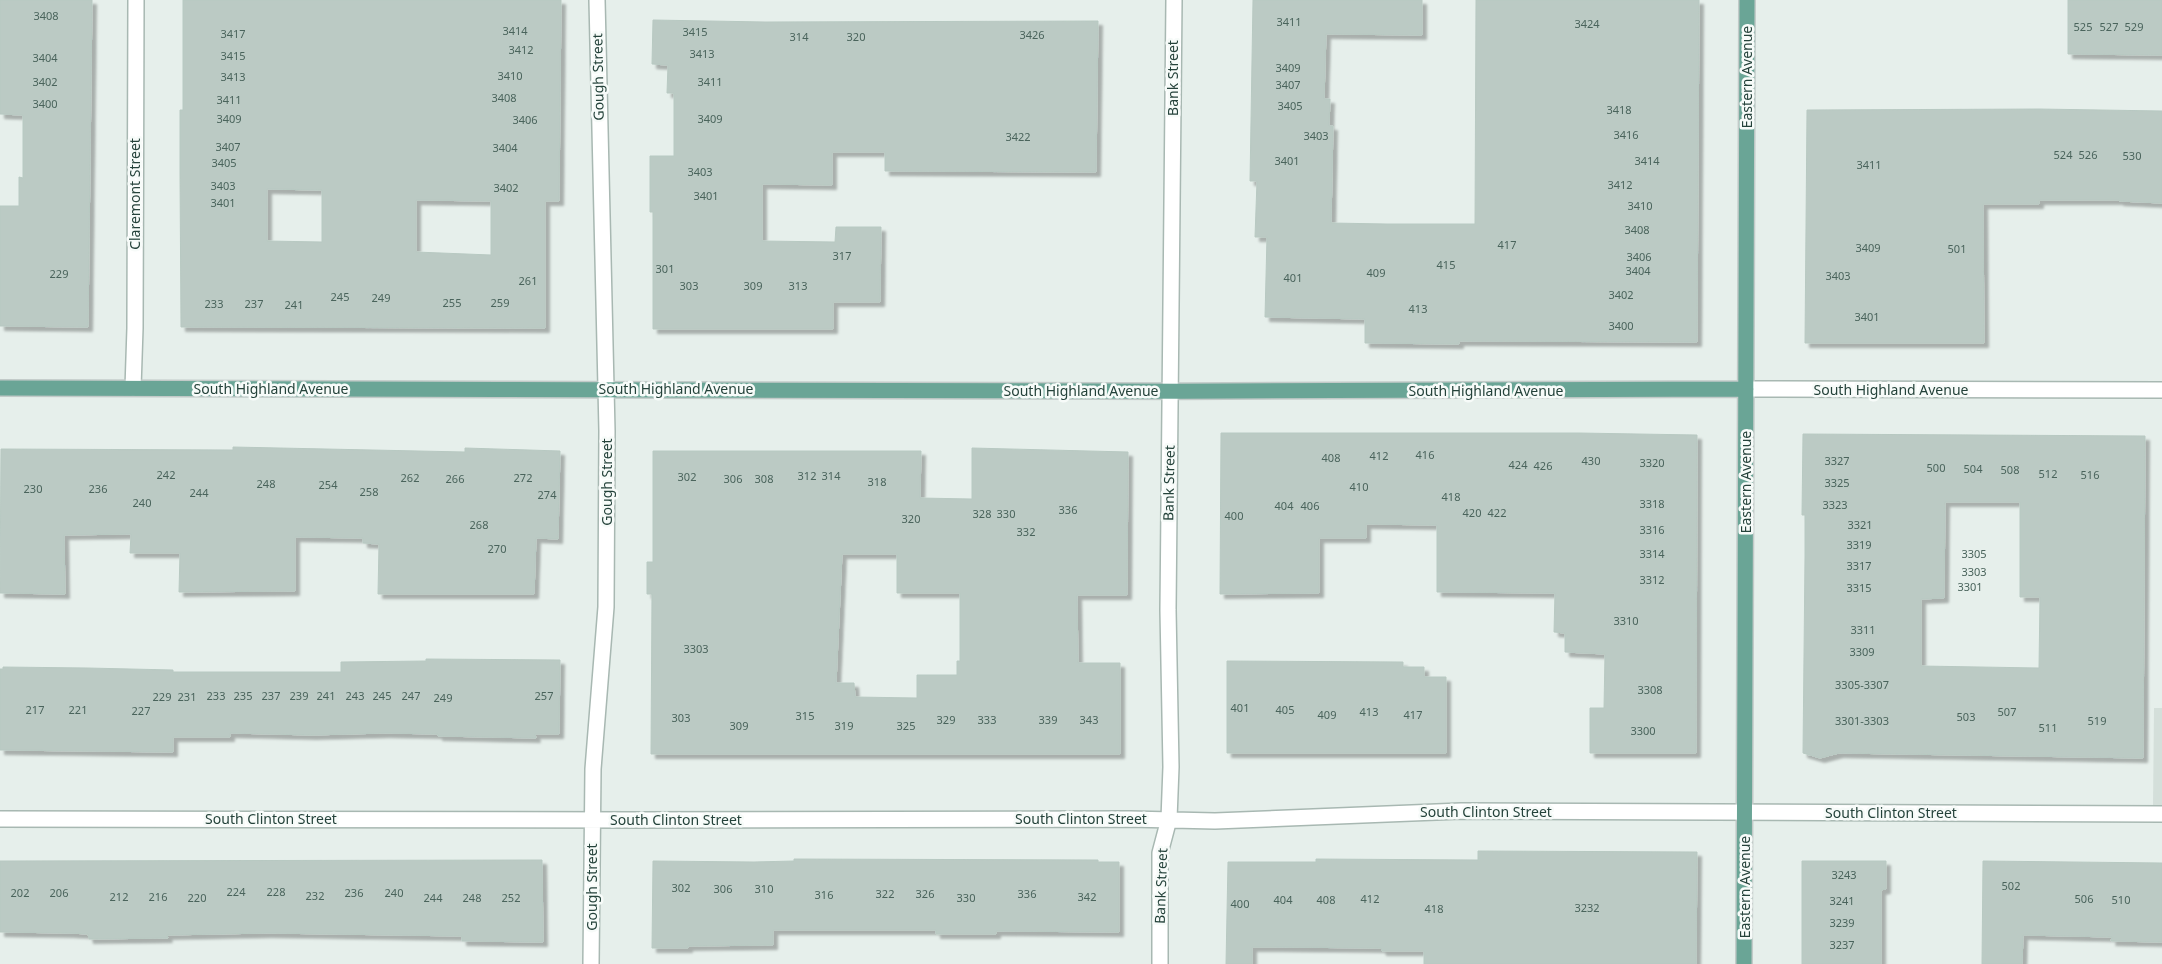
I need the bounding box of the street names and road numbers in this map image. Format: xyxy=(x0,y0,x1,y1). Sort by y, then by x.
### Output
street label: Eastern Avenue xyxy=(1737,26,1756,128)
street label: Gough Street xyxy=(587,33,608,121)
street label: Bank Street xyxy=(1163,40,1182,116)
street label: Claremont Street xyxy=(125,138,144,250)
street label: South Highland Avenue xyxy=(194,379,349,398)
street label: South Highland Avenue xyxy=(599,379,754,398)
street label: South Highland Avenue xyxy=(1814,380,1969,399)
street label: South Highland Avenue xyxy=(1004,381,1159,400)
street label: South Highland Avenue xyxy=(1409,381,1564,400)
street label: Eastern Avenue xyxy=(1736,431,1755,533)
street label: Gough Street xyxy=(597,438,616,526)
street label: Bank Street xyxy=(1158,445,1179,521)
street label: South Clinton Street xyxy=(1420,802,1552,821)
street label: South Clinton Street xyxy=(1825,803,1957,822)
street label: South Clinton Street xyxy=(205,809,337,828)
street label: South Clinton Street xyxy=(1015,809,1147,828)
street label: South Clinton Street xyxy=(610,810,742,829)
street label: Eastern Avenue xyxy=(1735,836,1754,938)
street label: Gough Street xyxy=(582,843,601,931)
street label: Bank Street xyxy=(1150,848,1171,924)

